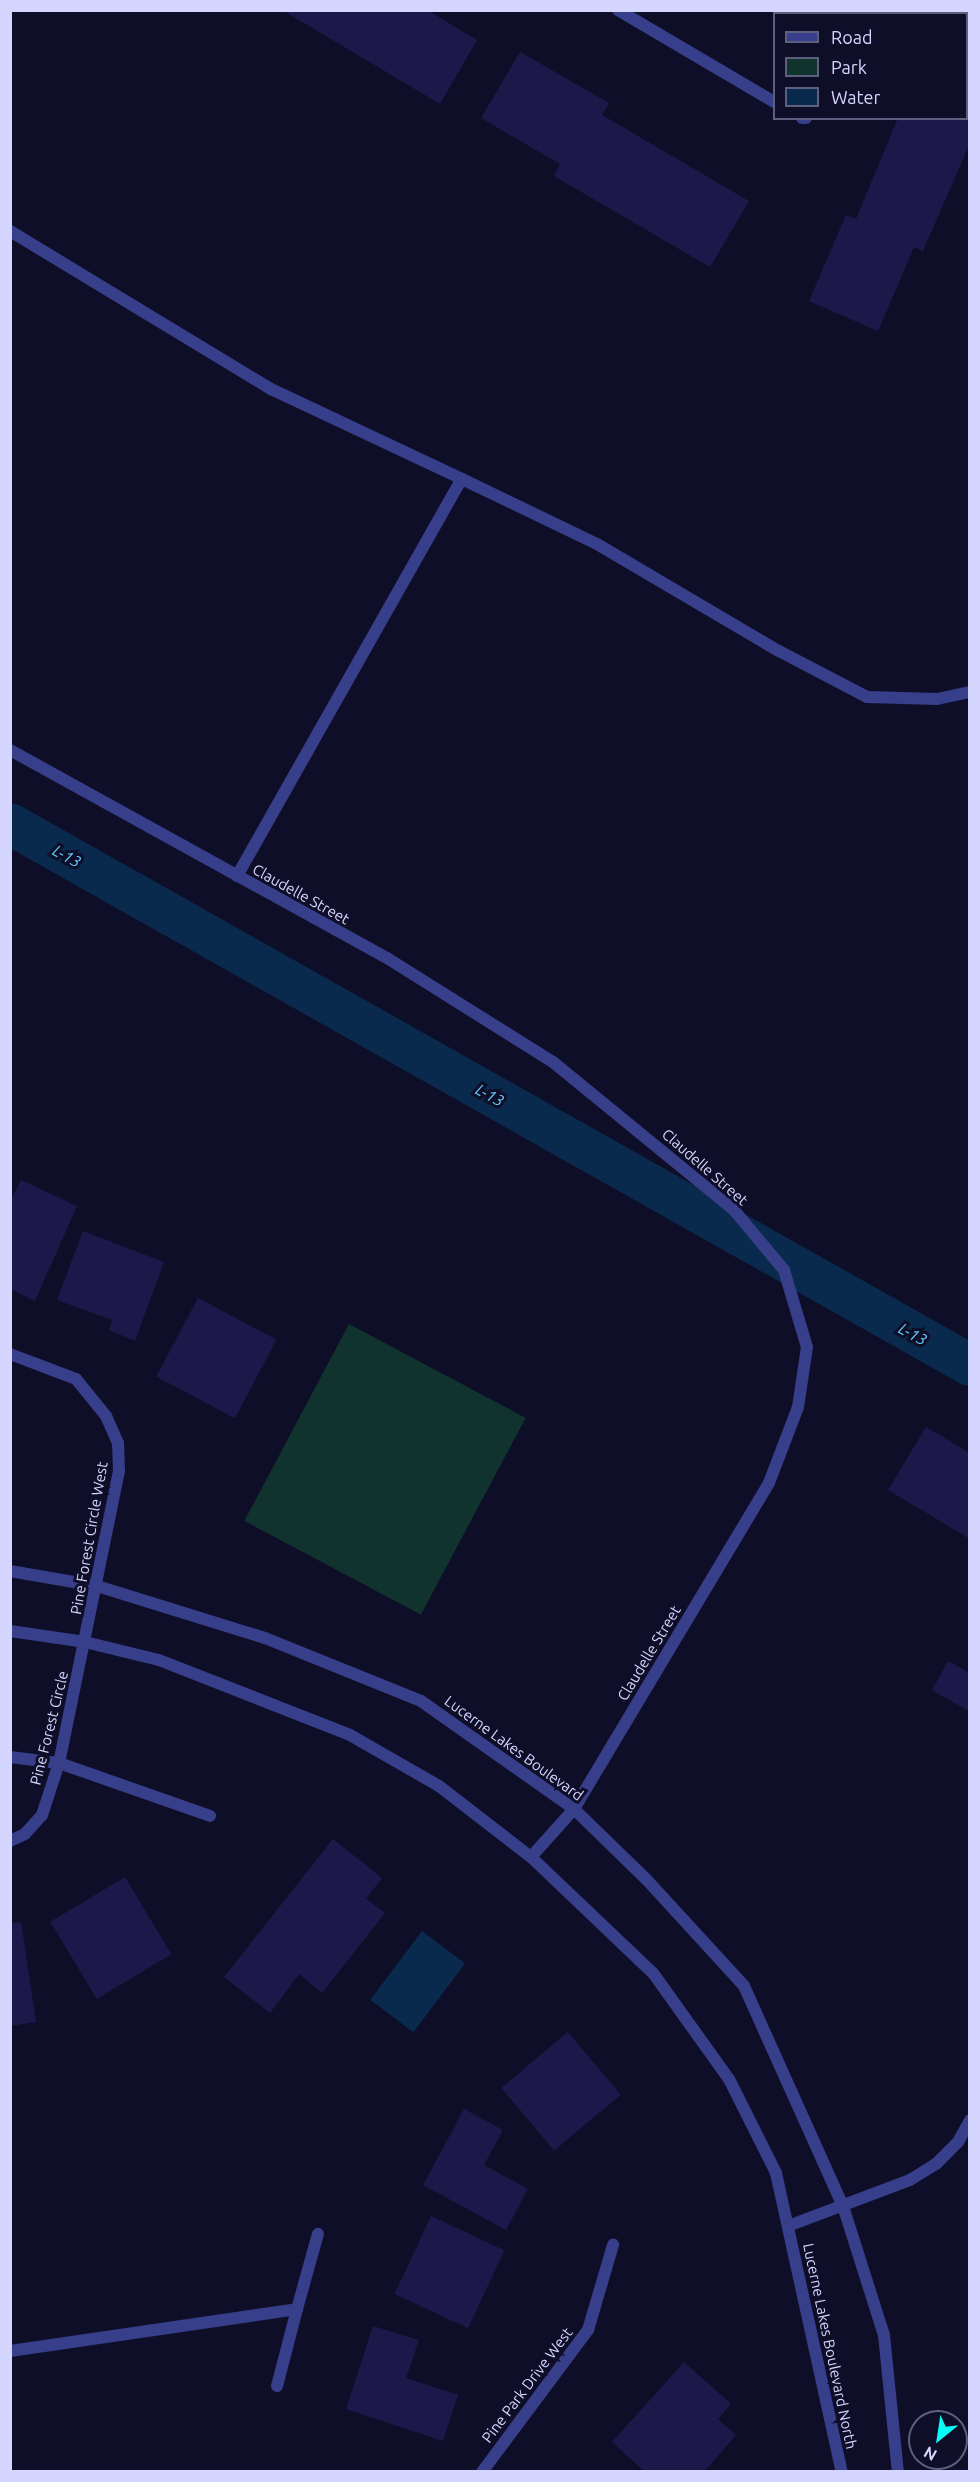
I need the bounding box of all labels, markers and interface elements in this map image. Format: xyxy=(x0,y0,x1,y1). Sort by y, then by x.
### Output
legend xyxy=(773,12,968,120)
text: Road xyxy=(831,27,873,47)
text: Park xyxy=(831,57,867,77)
text: Water xyxy=(831,87,880,107)
water label: L-13 xyxy=(49,840,85,872)
street label: Claudelle Street xyxy=(249,860,353,928)
water label: L-13 xyxy=(472,1079,508,1111)
street label: Claudelle Street xyxy=(658,1125,752,1209)
water label: L-13 xyxy=(895,1318,931,1350)
street label: Pine Forest Circle West xyxy=(67,1460,111,1616)
street label: Claudelle Street xyxy=(613,1602,685,1704)
street label: Pine Forest Circle xyxy=(26,1669,72,1787)
street label: Lucerne Lakes Boulevard xyxy=(441,1692,587,1804)
street label: Lucerne Lakes Boulevard North xyxy=(799,2241,861,2451)
street label: Pine Park Drive West xyxy=(478,2324,576,2446)
north arrow xyxy=(908,2410,968,2470)
text: N xyxy=(920,2443,940,2465)

